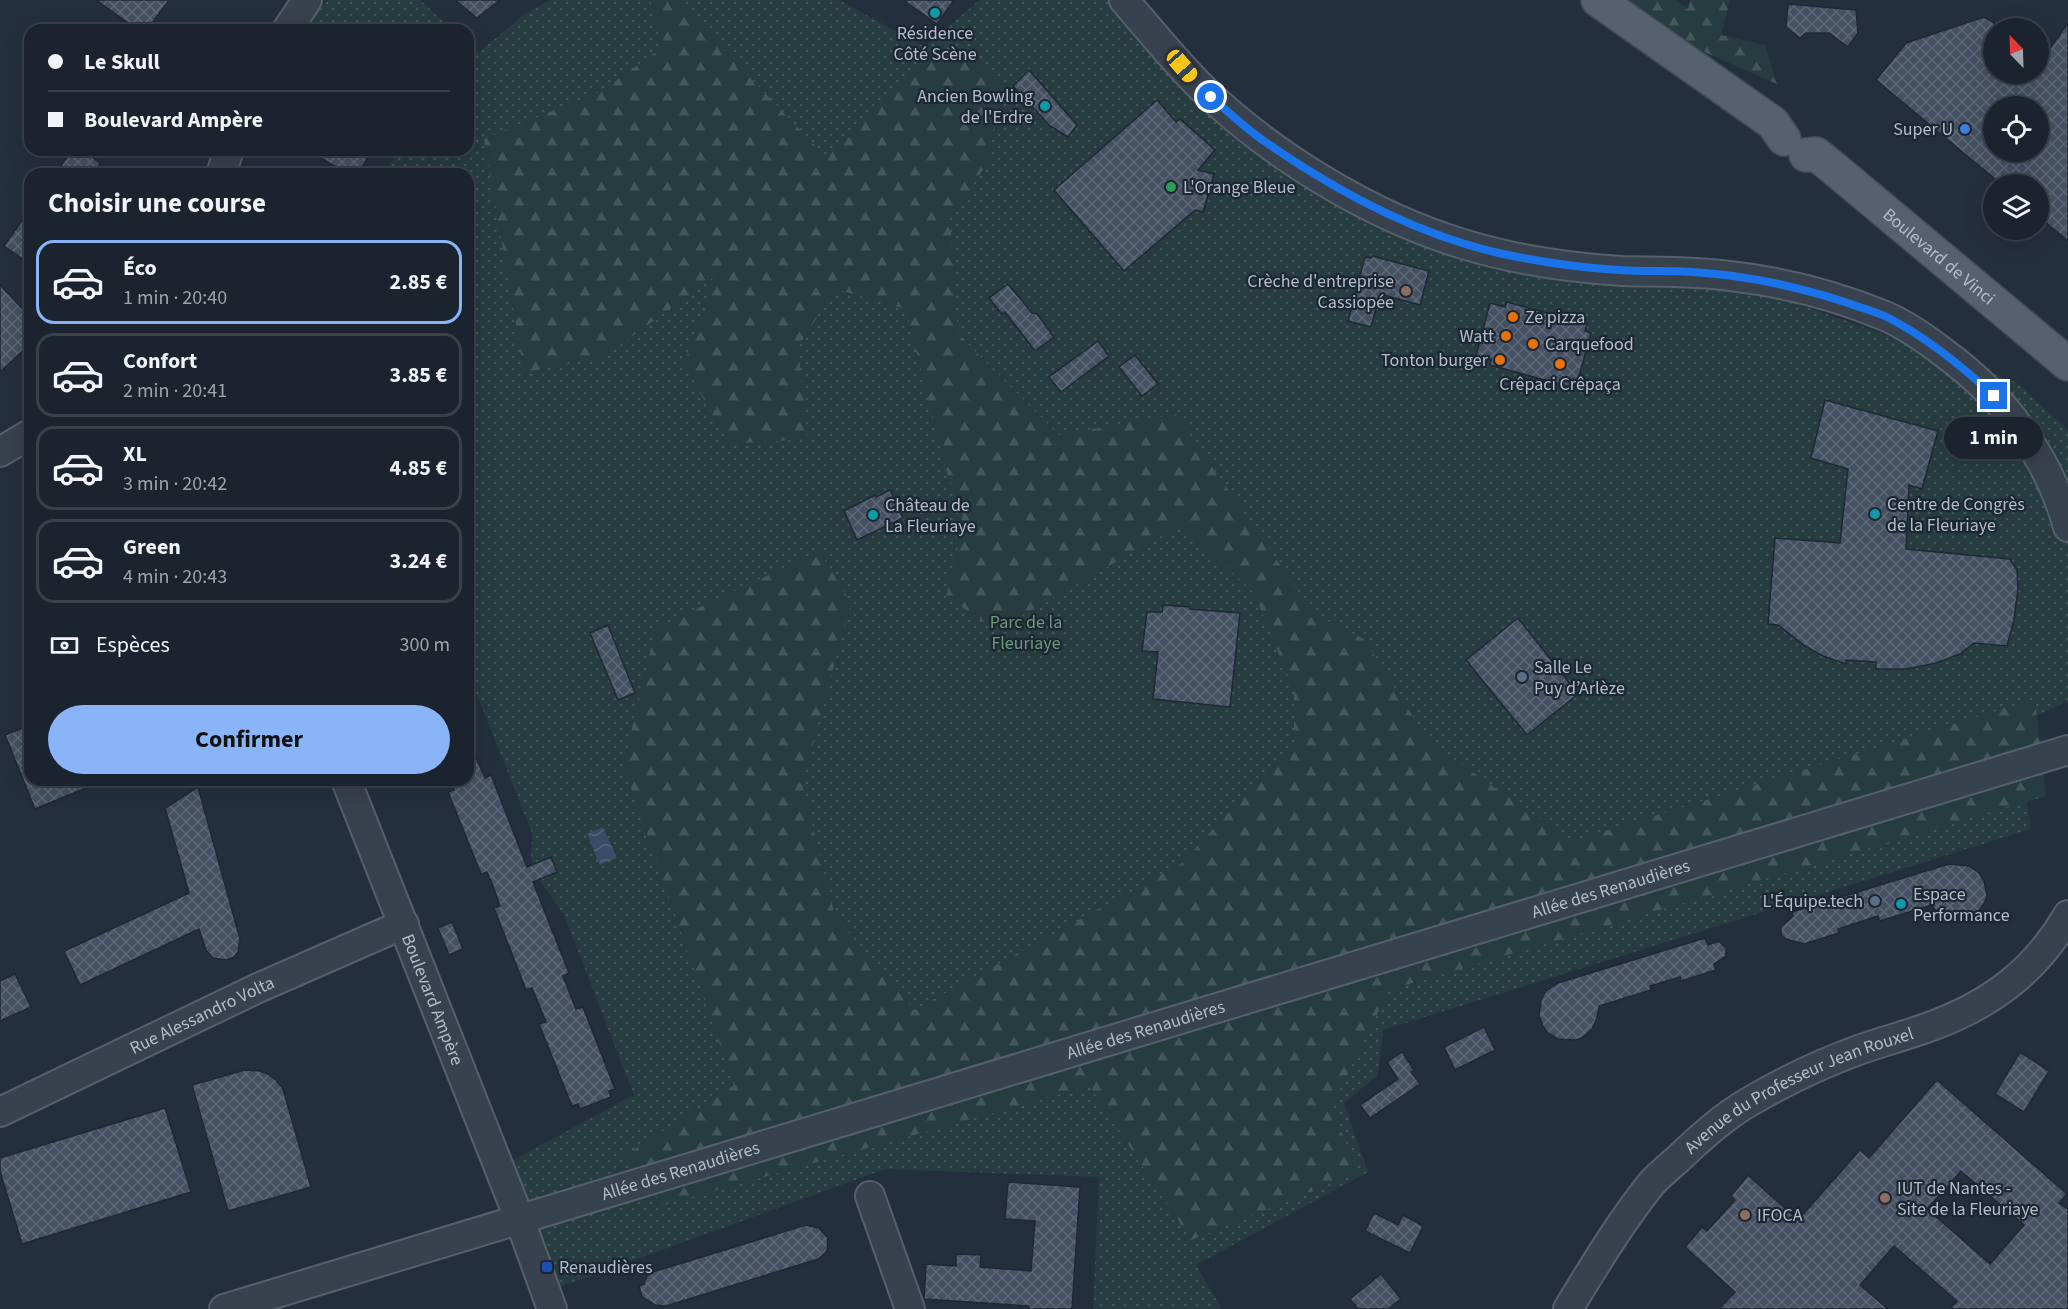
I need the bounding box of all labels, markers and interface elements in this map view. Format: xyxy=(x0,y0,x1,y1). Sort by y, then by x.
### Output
marker: Résidence Côté Scène xyxy=(928,6,942,20)
north arrow xyxy=(1983,18,2049,84)
map controls xyxy=(1983,18,2049,240)
place label: Résidence Côté Scène xyxy=(893,21,977,67)
text: Le Skull xyxy=(84,46,160,78)
car xyxy=(1163,47,1201,85)
route start xyxy=(1197,83,1224,110)
place label: Ancien Bowling de l'Erdre xyxy=(917,84,1033,130)
button: locate xyxy=(1983,96,2049,162)
marker: Ancien Bowling de l'Erdre xyxy=(1038,99,1052,113)
text: Boulevard Ampère xyxy=(84,104,263,136)
place label: Super U xyxy=(1893,117,1953,142)
marker: Super U xyxy=(1958,122,1972,136)
button: layers xyxy=(1983,174,2049,240)
place label: L'Orange Bleue xyxy=(1183,175,1296,200)
marker: L'Orange Bleue xyxy=(1164,180,1178,194)
text: Choisir une course xyxy=(48,184,266,223)
street label: Boulevard de Vinci xyxy=(1877,202,2000,311)
text: Éco xyxy=(123,252,157,284)
icon: car xyxy=(51,255,105,309)
text: 2.85 € xyxy=(390,266,447,298)
place label: Crèche d'entreprise Cassiopée xyxy=(1247,269,1394,315)
text: 1 min · 20:40 xyxy=(123,284,227,312)
marker: Crèche d'entreprise Cassiopée xyxy=(1399,284,1413,298)
place label: Ze pizza xyxy=(1525,305,1585,330)
marker: Ze pizza xyxy=(1506,310,1520,324)
place label: Watt xyxy=(1460,324,1494,349)
marker: Watt xyxy=(1499,329,1513,343)
place label: Carquefood xyxy=(1545,332,1634,357)
marker: Carquefood xyxy=(1526,337,1540,351)
text: Confort xyxy=(123,345,197,377)
icon: car xyxy=(51,348,105,402)
place label: Tonton burger xyxy=(1381,348,1489,373)
marker: Tonton burger xyxy=(1493,353,1507,367)
marker: Crêpaci Crêpaça xyxy=(1553,357,1567,371)
text: 3.85 € xyxy=(390,359,447,391)
place label: Crêpaci Crêpaça xyxy=(1499,372,1621,397)
text: 2 min · 20:41 xyxy=(123,377,227,405)
route end xyxy=(1980,382,2007,409)
callout: 1 min xyxy=(1944,417,2044,459)
text: 1 min xyxy=(1969,424,2018,452)
text: XL xyxy=(123,438,147,470)
icon: car xyxy=(51,441,105,495)
text: 4.85 € xyxy=(390,452,447,484)
text: 3 min · 20:42 xyxy=(123,470,227,498)
place label: Centre de Congrès de la Fleuriaye xyxy=(1887,492,2025,538)
place label: Château de La Fleuriaye xyxy=(885,493,976,539)
marker: Centre de Congrès de la Fleuriaye xyxy=(1868,507,1882,521)
marker: Château de La Fleuriaye xyxy=(866,508,880,522)
text: Green xyxy=(123,531,181,563)
icon: car xyxy=(51,534,105,588)
text: 3.24 € xyxy=(390,545,447,577)
text: 4 min · 20:43 xyxy=(123,563,227,591)
park label: Parc de la Fleuriaye xyxy=(990,610,1062,656)
icon: cash xyxy=(48,629,81,662)
text: Espèces xyxy=(96,629,170,661)
text: 300 m xyxy=(400,631,450,659)
place label: Salle Le Puy d’Arlèze xyxy=(1534,655,1625,701)
marker: Salle Le Puy d’Arlèze xyxy=(1515,670,1529,684)
button: Confirmer xyxy=(48,705,450,774)
street label: Allée des Renaudières xyxy=(1529,853,1693,925)
place label: Espace Performance xyxy=(1913,882,2010,928)
place label: L'Équipe.tech xyxy=(1763,889,1863,914)
marker: L'Équipe.tech xyxy=(1868,894,1882,908)
marker: Espace Performance xyxy=(1894,897,1908,911)
street label: Boulevard Ampère xyxy=(395,930,469,1069)
street label: Rue Alessandro Volta xyxy=(126,970,278,1061)
street label: Allée des Renaudières xyxy=(1064,994,1228,1066)
street label: Avenue du Professeur Jean Rouxel xyxy=(1679,1021,1917,1160)
street label: Allée des Renaudières xyxy=(598,1135,763,1207)
place label: IUT de Nantes - Site de la Fleuriaye xyxy=(1897,1176,2038,1222)
marker: IUT de Nantes - Site de la Fleuriaye xyxy=(1878,1191,1892,1205)
place label: IFOCA xyxy=(1757,1203,1803,1228)
marker: IFOCA xyxy=(1738,1208,1752,1222)
place label: Renaudières xyxy=(559,1255,653,1280)
marker: Renaudières xyxy=(540,1260,554,1274)

